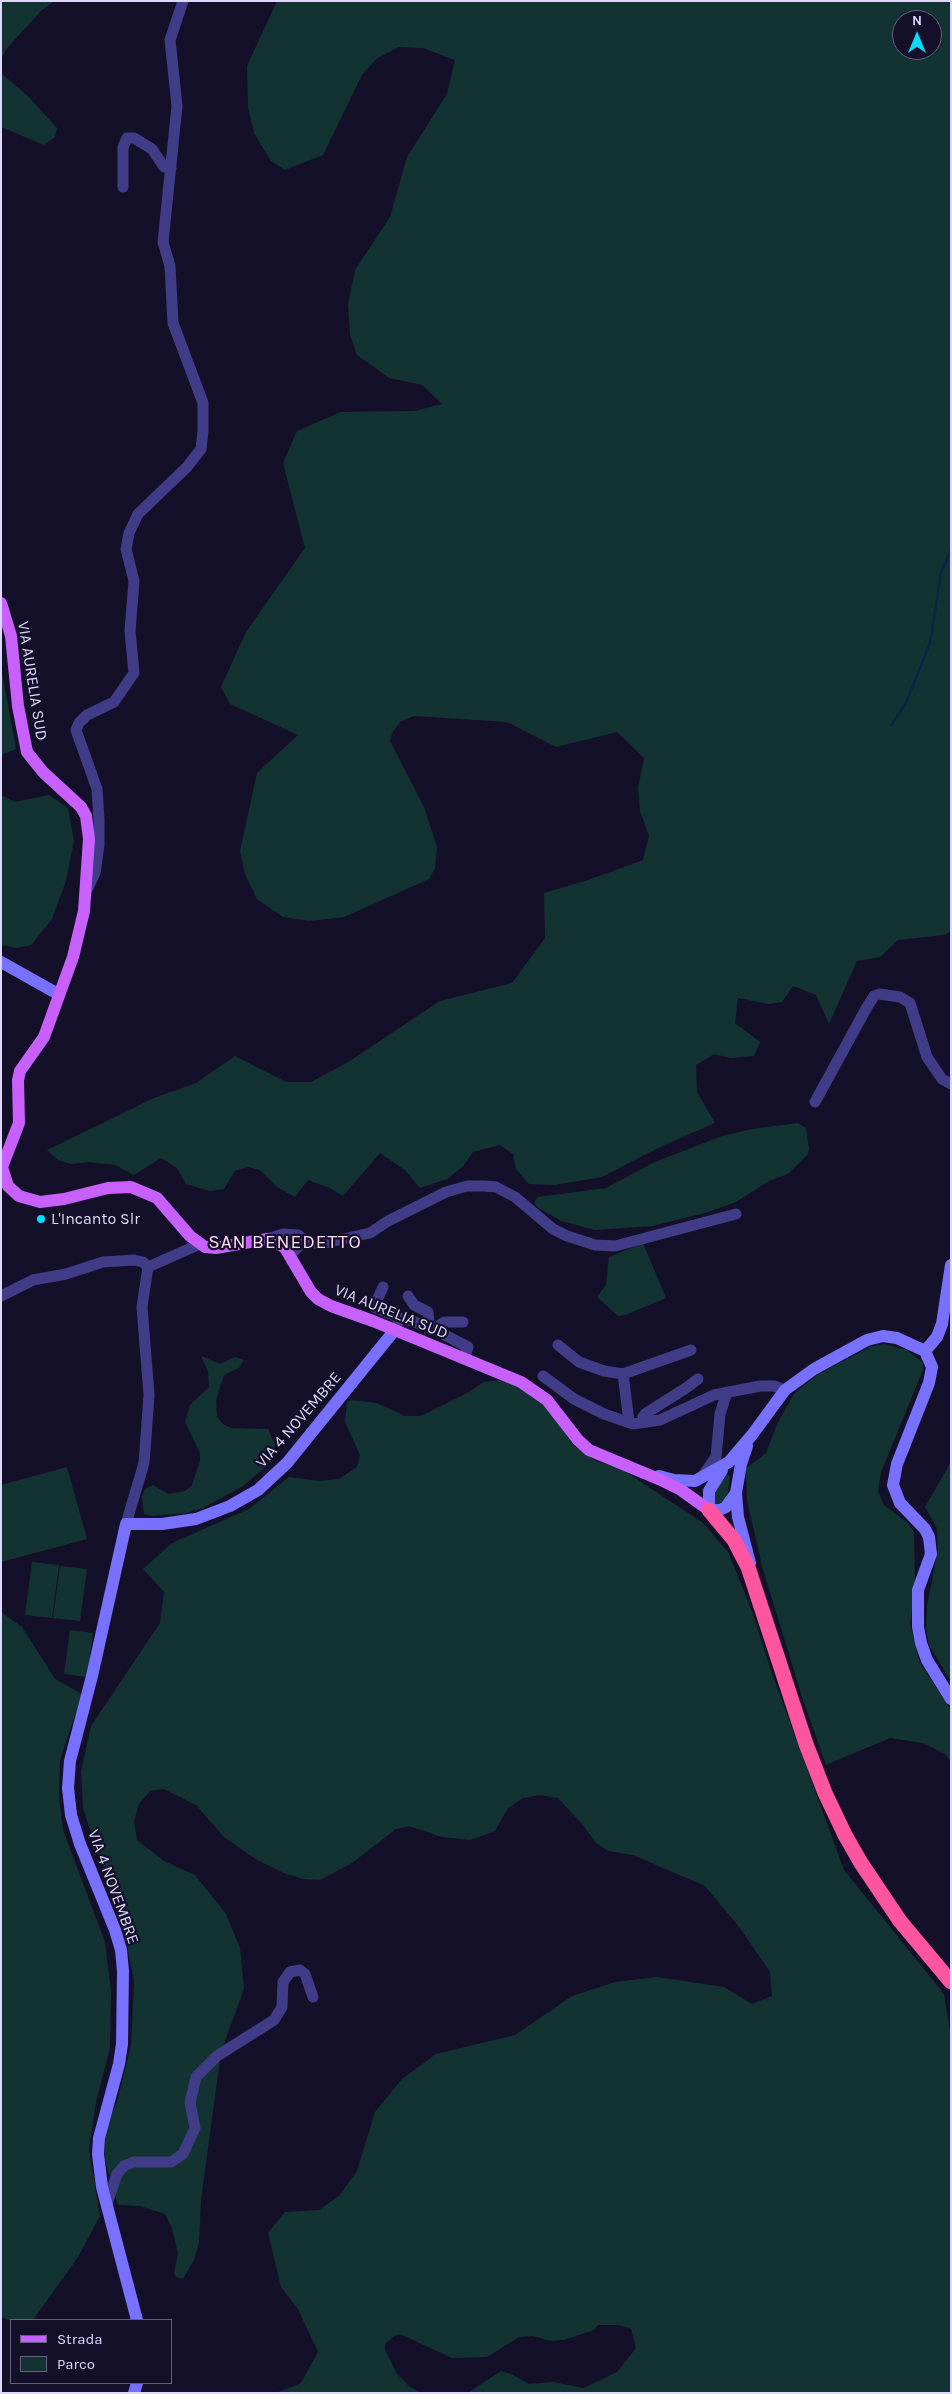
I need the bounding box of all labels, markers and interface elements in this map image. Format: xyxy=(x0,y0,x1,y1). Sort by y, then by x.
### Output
north arrow xyxy=(892,10,942,60)
text: N xyxy=(912,12,922,29)
street label: VIA AURELIA SUD xyxy=(13,620,51,742)
place label: L'Incanto Slr xyxy=(51,1209,140,1229)
marker: L'Incanto Slr xyxy=(35,1213,47,1225)
district label: SAN BENEDETTO xyxy=(207,1232,363,1254)
street label: VIA AURELIA SUD xyxy=(332,1281,450,1343)
street label: VIA 4 NOVEMBRE xyxy=(252,1368,346,1472)
street label: VIA 4 NOVEMBRE xyxy=(83,1827,143,1947)
legend xyxy=(10,2319,172,2384)
text: Strada xyxy=(57,2330,103,2348)
text: Parco xyxy=(57,2355,95,2373)

